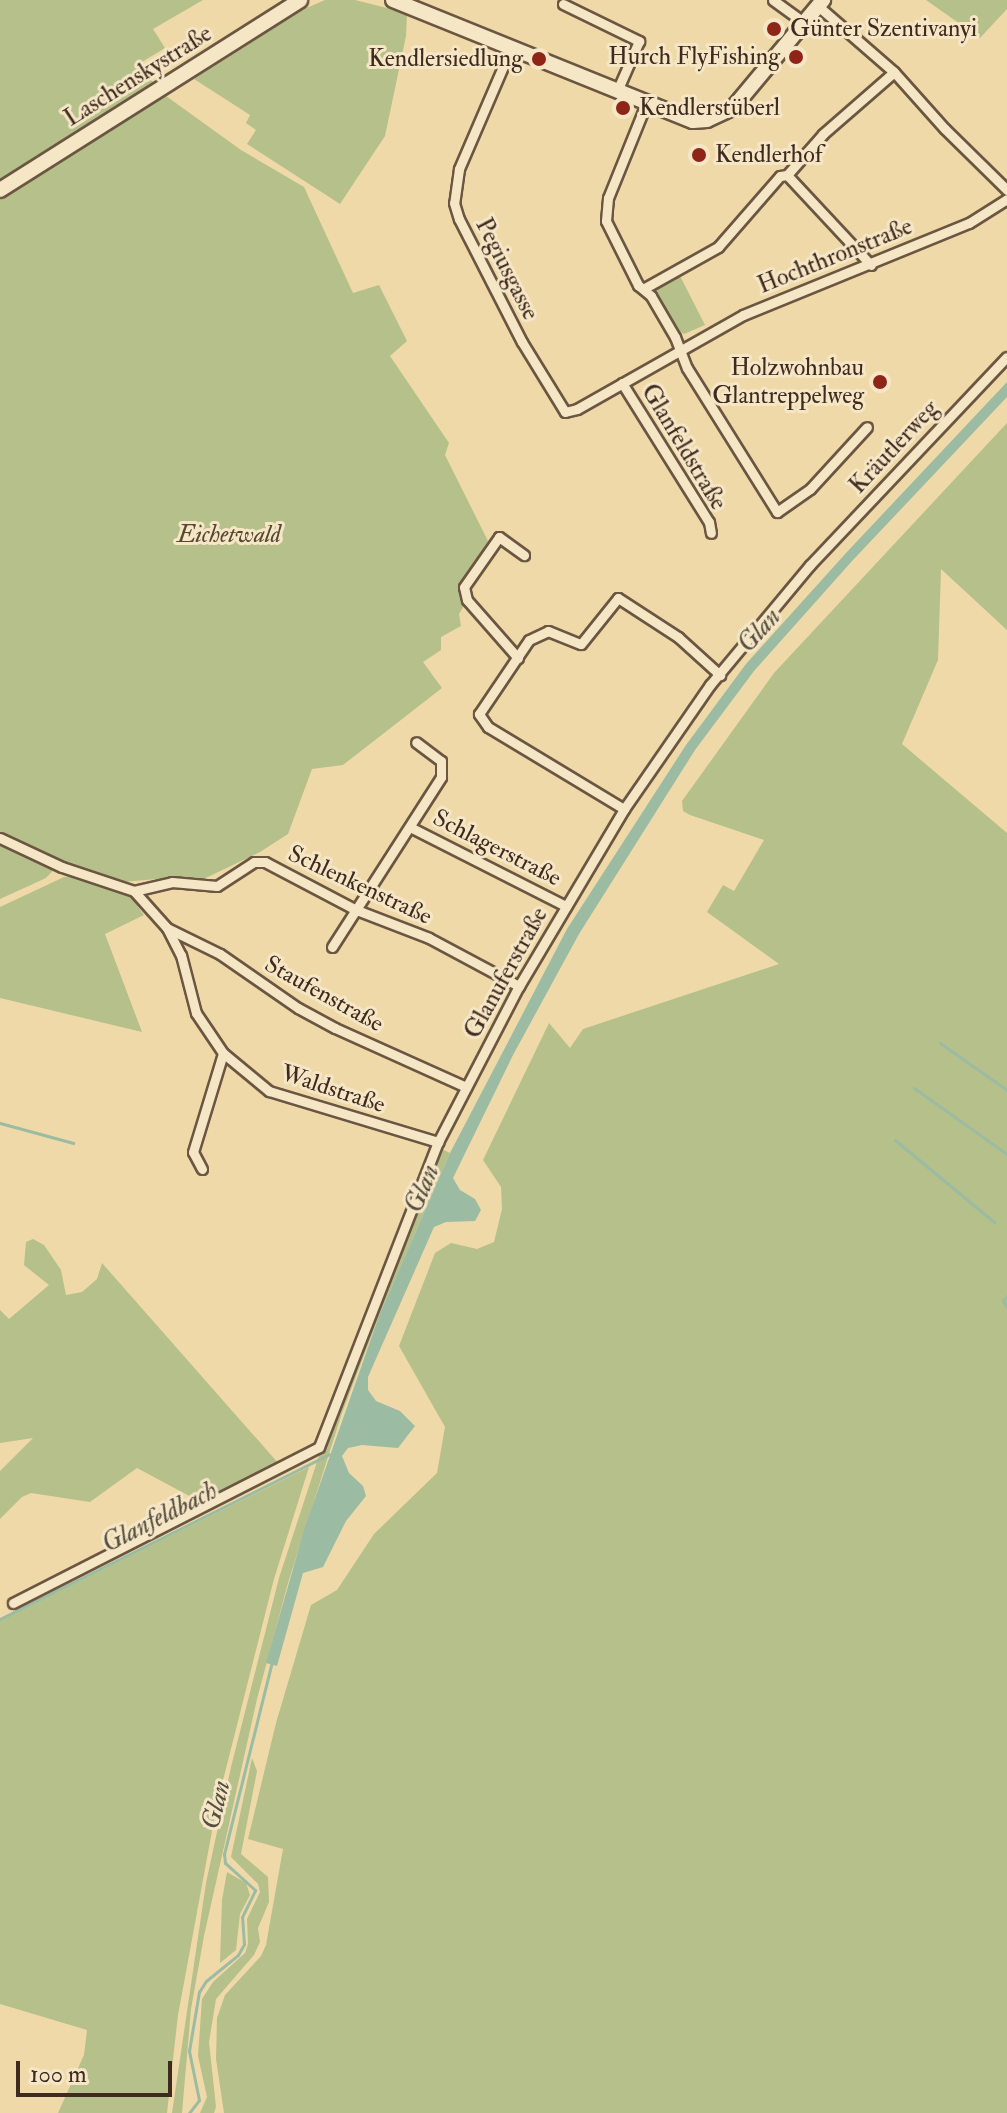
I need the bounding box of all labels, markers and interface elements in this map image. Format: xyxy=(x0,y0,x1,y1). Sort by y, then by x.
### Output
place label: Günter Szentivanyi xyxy=(790,15,977,43)
street label: Laschenskystraße xyxy=(59,19,217,133)
marker: Günter Szentivanyi xyxy=(765,20,783,38)
place label: Hurch FlyFishing xyxy=(608,43,780,71)
place label: Kendlersiedlung xyxy=(368,45,523,73)
marker: Hurch FlyFishing xyxy=(787,48,805,66)
marker: Kendlersiedlung xyxy=(530,50,548,68)
place label: Kendlerstüberl xyxy=(639,94,780,122)
marker: Kendlerstüberl xyxy=(614,99,632,117)
place label: Kendlerhof xyxy=(715,141,822,169)
marker: Kendlerhof xyxy=(690,146,708,164)
street label: Hochthronstraße xyxy=(754,212,916,300)
street label: Pegiusgasse xyxy=(469,213,545,325)
place label: Holzwohnbau Glantreppelweg xyxy=(712,354,864,410)
marker: Holzwohnbau Glantreppelweg xyxy=(871,373,889,391)
street label: Glanfeldstraße xyxy=(635,379,733,515)
street label: Kräutlerweg xyxy=(843,394,945,500)
park label: Eichetwald xyxy=(177,521,281,549)
water label: Glan xyxy=(732,602,788,660)
street label: Schlagerstraße xyxy=(428,803,566,893)
street label: Schlenkenstraße xyxy=(283,839,437,931)
street label: Glanuferstraße xyxy=(458,903,554,1043)
street label: Staufenstraße xyxy=(260,950,388,1038)
street label: Waldstraße xyxy=(277,1059,389,1119)
water label: Glan xyxy=(399,1160,447,1218)
water label: Glanfeldbach xyxy=(97,1476,223,1560)
water label: Glan xyxy=(196,1777,238,1833)
scale bar xyxy=(20,2045,176,2095)
text: 100 m xyxy=(30,2059,87,2090)

